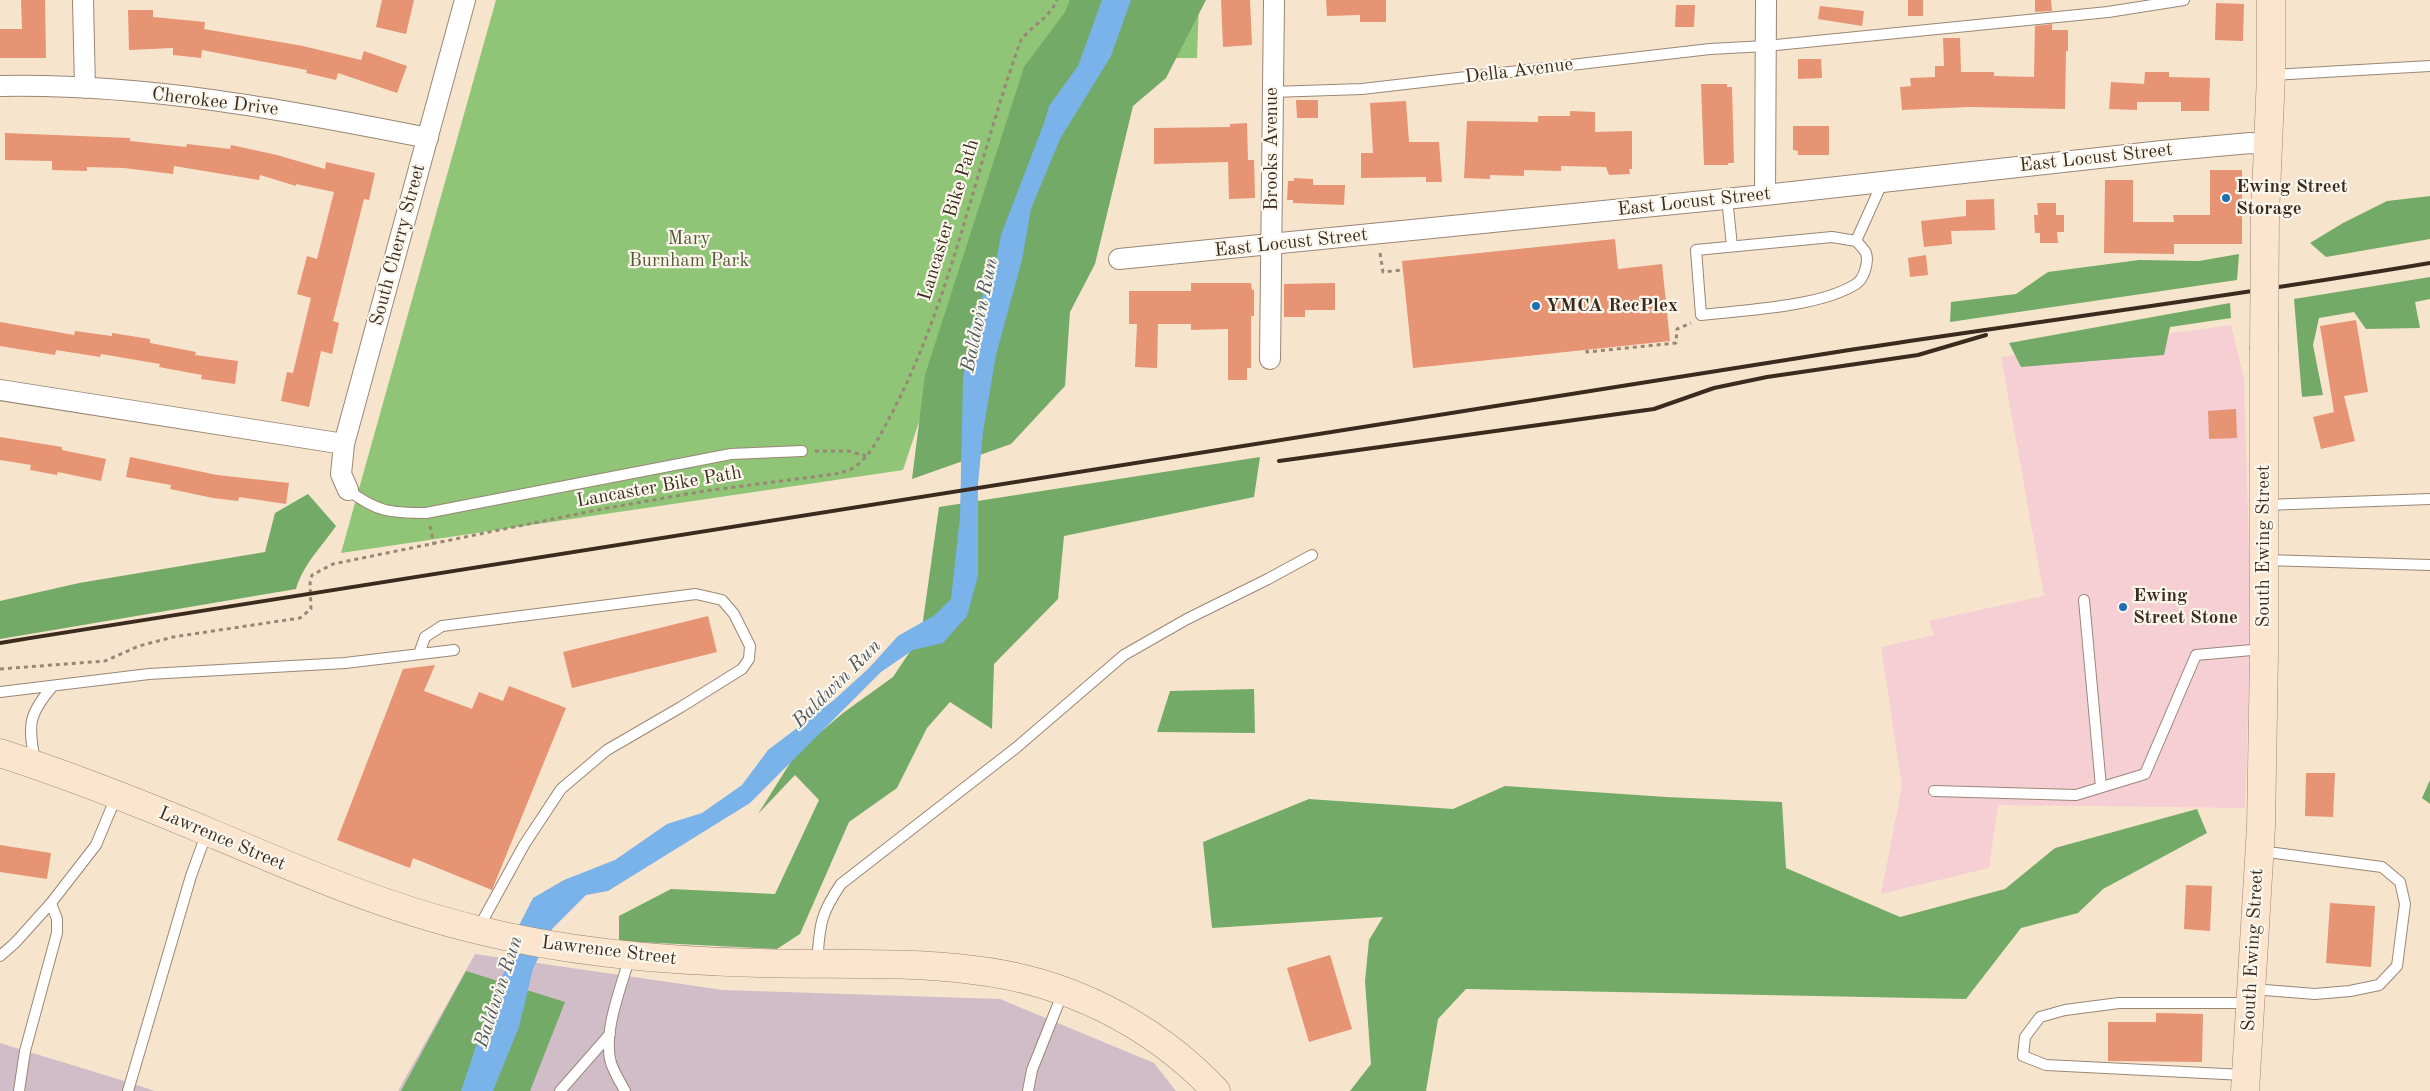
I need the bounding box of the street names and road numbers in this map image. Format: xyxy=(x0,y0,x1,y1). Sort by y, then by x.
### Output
street label: Della Avenue xyxy=(1464,53,1574,89)
street label: Cherokee Drive xyxy=(150,83,280,121)
street label: Brooks Avenue xyxy=(1261,87,1283,211)
street label: Lancaster Bike Path xyxy=(914,137,984,303)
street label: East Locust Street xyxy=(2018,139,2174,177)
street label: South Cherry Street xyxy=(365,162,431,328)
street label: East Locust Street xyxy=(1616,183,1772,221)
street label: East Locust Street xyxy=(1213,224,1369,262)
street label: Lancaster Bike Path xyxy=(575,461,743,513)
street label: South Ewing Street xyxy=(2253,465,2275,627)
street label: Lawrence Street xyxy=(155,802,289,876)
street label: South Ewing Street xyxy=(2237,868,2269,1032)
street label: Lawrence Street xyxy=(540,931,678,971)

